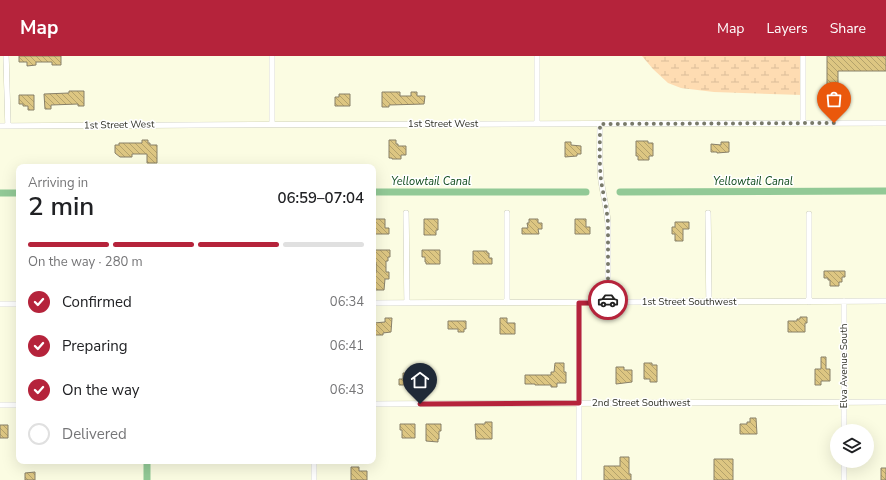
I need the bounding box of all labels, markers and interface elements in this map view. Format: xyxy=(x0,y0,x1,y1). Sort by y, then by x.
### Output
text: Map xyxy=(20,15,58,41)
text: Map xyxy=(717,19,744,38)
text: Layers xyxy=(766,19,808,38)
text: Share xyxy=(830,19,866,38)
pin xyxy=(817,82,851,123)
icon: bag xyxy=(823,88,845,110)
street label: 1st Street West xyxy=(84,117,155,133)
street label: 1st Street West xyxy=(408,117,479,131)
text: Arriving in xyxy=(28,174,88,192)
water label: Yellowtail Canal xyxy=(391,174,471,189)
water label: Yellowtail Canal xyxy=(713,174,793,189)
text: 06:59–07:04 xyxy=(277,188,364,208)
text: 2 min xyxy=(28,189,94,224)
text: On the way · 280 m xyxy=(28,253,143,271)
courier xyxy=(588,280,628,320)
icon: car xyxy=(597,289,619,311)
icon: check xyxy=(28,291,50,313)
text: Confirmed xyxy=(62,292,132,312)
text: 06:34 xyxy=(330,293,364,311)
street label: 1st Street Southwest xyxy=(641,295,737,309)
street label: Elva Avenue South xyxy=(837,324,851,408)
icon: check xyxy=(28,335,50,357)
text: Preparing xyxy=(62,336,127,356)
text: 06:41 xyxy=(330,337,364,355)
pin xyxy=(403,363,437,404)
icon: home xyxy=(409,369,431,391)
icon: check xyxy=(28,379,50,401)
text: On the way xyxy=(62,380,140,400)
text: 06:43 xyxy=(330,381,364,399)
street label: 2nd Street Southwest xyxy=(592,396,691,410)
text: Delivered xyxy=(62,424,127,444)
map controls xyxy=(830,424,874,468)
button: layers xyxy=(830,424,874,468)

